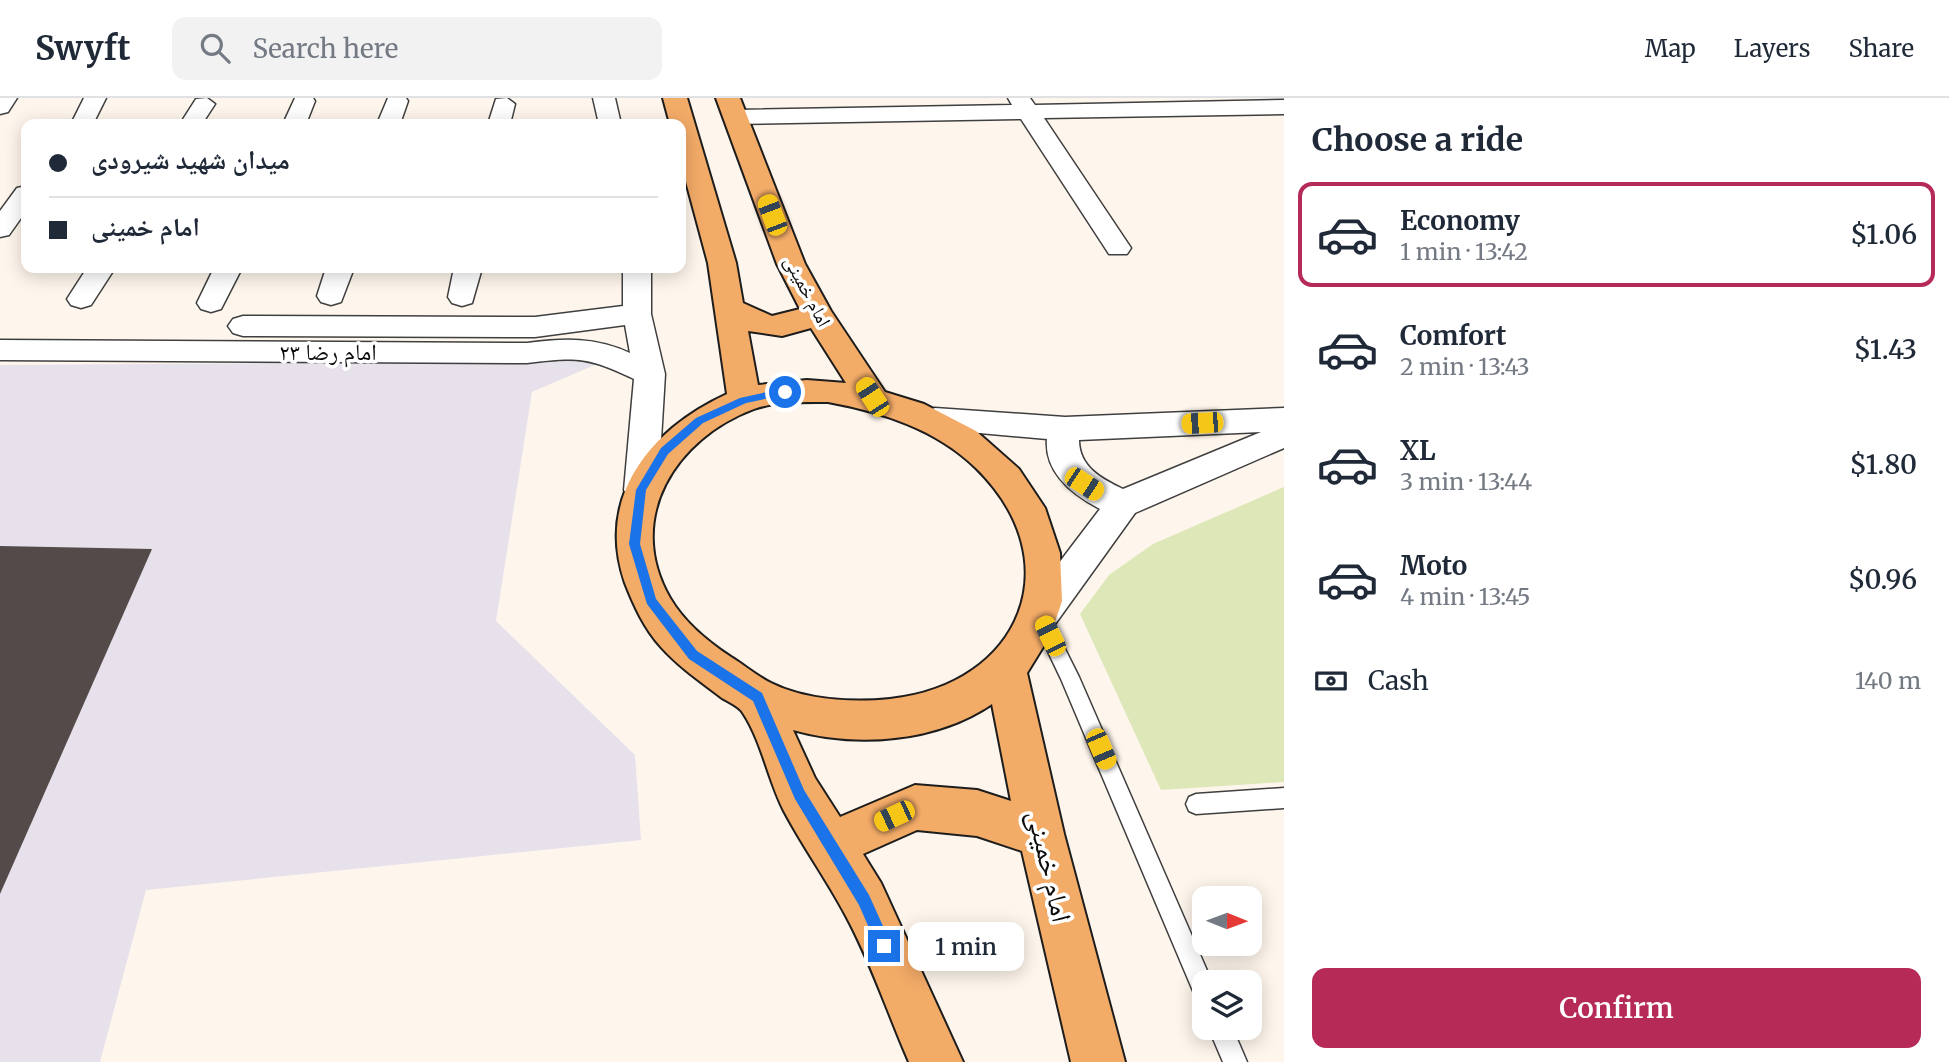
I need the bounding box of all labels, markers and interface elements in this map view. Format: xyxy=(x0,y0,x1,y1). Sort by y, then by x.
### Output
search box xyxy=(172,17,662,80)
text: Swyft xyxy=(35,28,130,69)
icon: search xyxy=(196,29,234,67)
text: Search here xyxy=(252,32,398,65)
text: Map xyxy=(1645,33,1696,64)
text: Layers xyxy=(1734,33,1810,64)
text: Share xyxy=(1848,33,1914,64)
text: Choose a ride xyxy=(1312,120,1523,160)
text: میدان شهید شیرودی xyxy=(91,143,290,176)
car xyxy=(755,192,790,238)
icon: car xyxy=(1316,203,1379,266)
text: Economy xyxy=(1400,204,1520,237)
text: امام خمینی xyxy=(91,210,200,243)
text: $1.06 xyxy=(1850,218,1917,251)
text: 1 min · 13:42 xyxy=(1400,237,1528,266)
street label: امام خمینی xyxy=(778,251,837,332)
icon: car xyxy=(1316,318,1379,381)
text: Comfort xyxy=(1400,319,1506,352)
text: $1.43 xyxy=(1854,333,1917,366)
street label: امام رضا ۲۳ xyxy=(279,337,377,368)
text: 2 min · 13:43 xyxy=(1400,352,1530,381)
car xyxy=(852,374,893,420)
route start xyxy=(769,376,801,408)
car xyxy=(1181,411,1224,435)
icon: car xyxy=(1316,433,1379,496)
text: XL xyxy=(1400,434,1436,467)
text: $1.80 xyxy=(1850,448,1917,481)
car xyxy=(1061,464,1108,504)
text: 3 min · 13:44 xyxy=(1400,467,1532,496)
icon: car xyxy=(1316,548,1379,611)
text: Moto xyxy=(1400,549,1467,582)
text: $0.96 xyxy=(1848,563,1917,596)
text: 4 min · 13:45 xyxy=(1400,582,1531,611)
car xyxy=(1032,613,1069,659)
icon: cash xyxy=(1312,662,1350,700)
text: Cash xyxy=(1368,664,1429,697)
text: 140 m xyxy=(1855,666,1921,695)
car xyxy=(1084,726,1119,772)
car xyxy=(871,798,918,834)
street label: امام خمینی xyxy=(1019,807,1080,926)
north arrow xyxy=(1192,886,1262,956)
map controls xyxy=(1192,886,1262,1040)
callout: 1 min xyxy=(908,922,1024,970)
route end xyxy=(868,930,900,962)
text: 1 min xyxy=(935,932,997,961)
button: Confirm xyxy=(1312,968,1921,1048)
button: layers xyxy=(1192,970,1262,1040)

